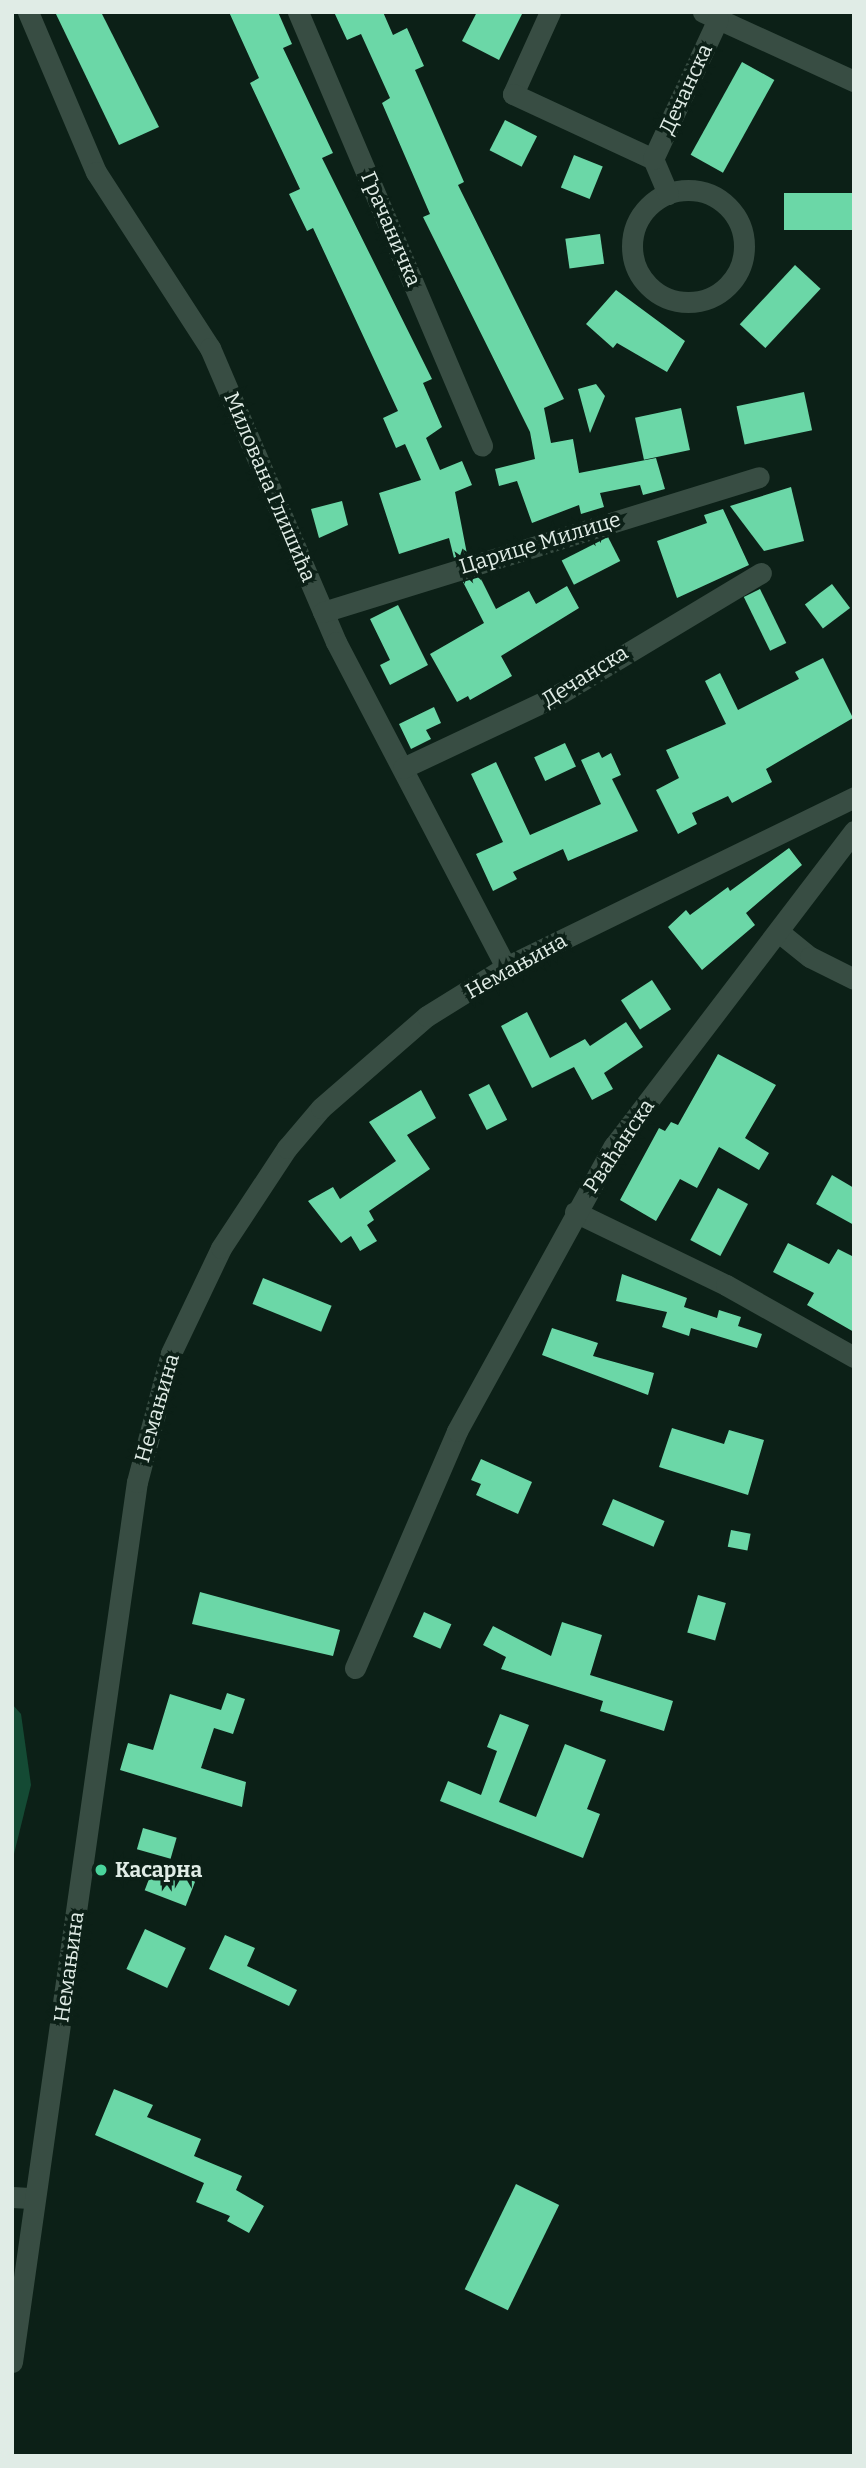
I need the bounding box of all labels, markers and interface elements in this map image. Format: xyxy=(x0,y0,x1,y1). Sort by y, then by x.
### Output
street label: Дечанска xyxy=(654,40,718,138)
street label: Грачаничка xyxy=(356,168,426,290)
street label: Милована Глишића xyxy=(219,388,321,586)
street label: Царице Милице xyxy=(456,506,624,580)
street label: Дечанска xyxy=(537,640,633,712)
street label: Немањина xyxy=(461,928,571,1004)
street label: Рваћанска xyxy=(578,1094,660,1198)
street label: Немањина xyxy=(129,1351,185,1465)
place label: Касарна xyxy=(115,1857,202,1883)
marker: Касарна xyxy=(93,1862,109,1878)
street label: Немањина xyxy=(49,1910,89,2024)

